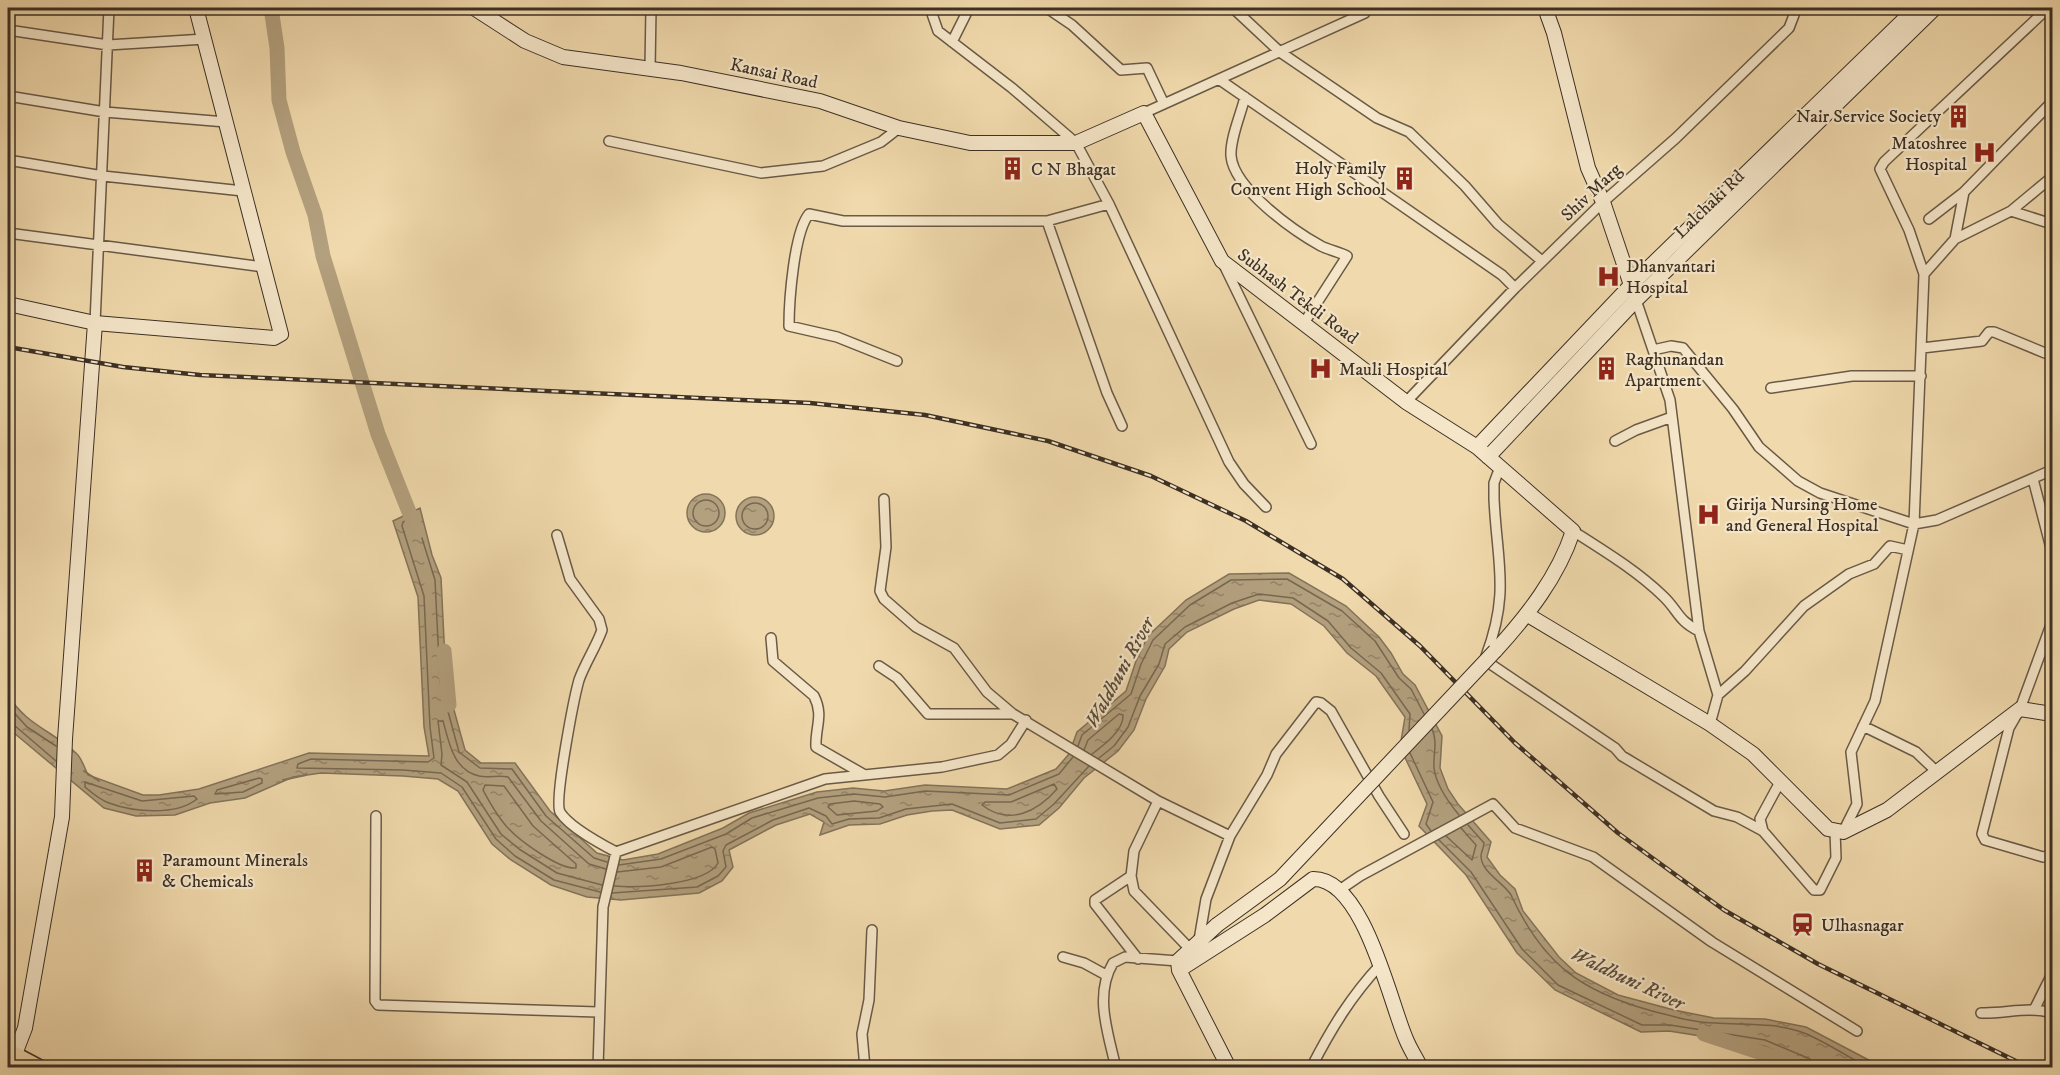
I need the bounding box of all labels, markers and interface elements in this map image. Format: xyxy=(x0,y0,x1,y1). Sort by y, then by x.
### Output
street label: Kansai Road xyxy=(728,54,820,94)
building icon: Nair Service Society xyxy=(1946,103,1972,129)
place label: Nair Service Society xyxy=(1796,106,1941,128)
place label: Matoshree Hospital xyxy=(1891,133,1968,176)
hospital icon: Matoshree Hospital xyxy=(1972,140,1998,166)
building icon: C N Bhagat xyxy=(1000,156,1026,182)
place label: Holy Family Convent High School xyxy=(1230,158,1387,201)
place label: C N Bhagat xyxy=(1031,159,1116,181)
street label: Shiv Marg xyxy=(1557,159,1627,226)
building icon: Holy Family Convent High School xyxy=(1391,165,1417,191)
street label: Lalchaki Rd xyxy=(1670,166,1749,244)
street label: Subhash Tekdi Road xyxy=(1233,244,1362,349)
place label: Dhanvantari Hospital xyxy=(1626,256,1715,299)
hospital icon: Dhanvantari Hospital xyxy=(1595,263,1621,289)
place label: Raghunandan Apartment xyxy=(1625,349,1724,392)
hospital icon: Mauli Hospital xyxy=(1308,356,1334,382)
building icon: Raghunandan Apartment xyxy=(1594,356,1620,382)
place label: Mauli Hospital xyxy=(1339,359,1448,381)
place label: Girija Nursing Home and General Hospital xyxy=(1726,494,1879,537)
hospital icon: Girija Nursing Home and General Hospital xyxy=(1695,501,1721,527)
water label: Waldhuni River xyxy=(1080,611,1162,732)
place label: Paramount Minerals & Chemicals xyxy=(162,850,308,893)
building icon: Paramount Minerals & Chemicals xyxy=(131,857,157,883)
station icon: Ulhasnagar xyxy=(1790,912,1816,938)
place label: Ulhasnagar xyxy=(1821,915,1904,937)
water label: Waldhuni River xyxy=(1567,942,1690,1017)

